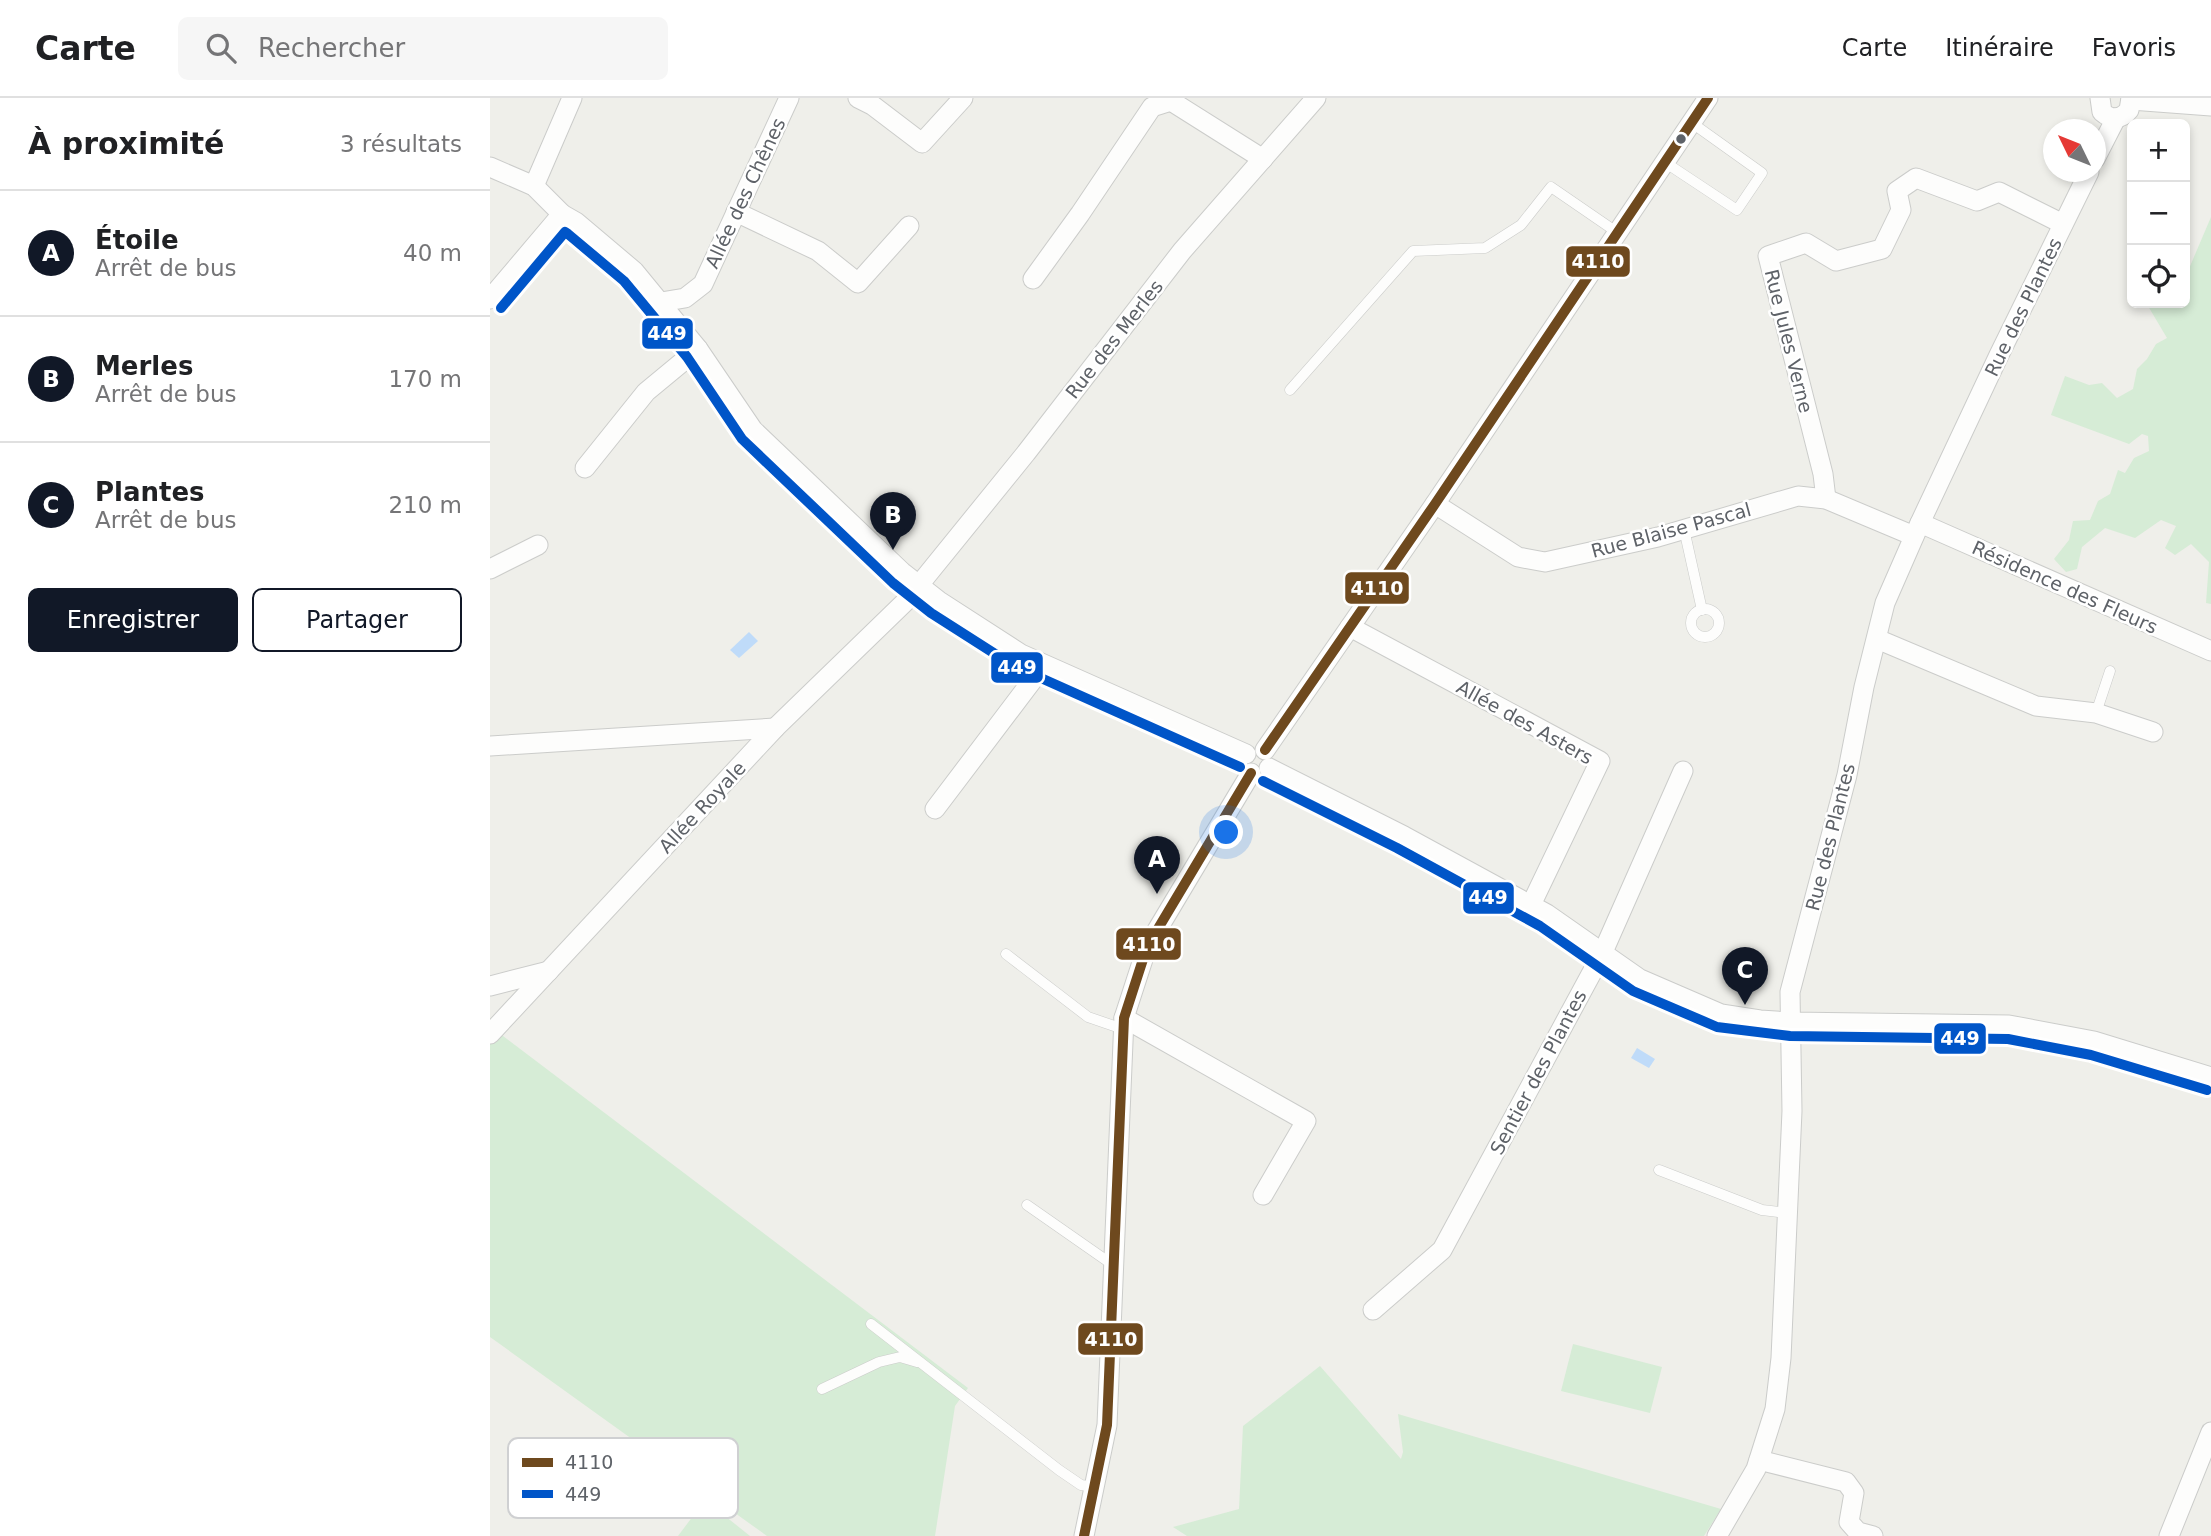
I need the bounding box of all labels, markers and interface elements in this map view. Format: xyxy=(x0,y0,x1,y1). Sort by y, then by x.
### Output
search box xyxy=(178,17,668,80)
text: Carte xyxy=(35,29,136,68)
icon: search xyxy=(202,29,240,67)
text: Rechercher xyxy=(258,33,405,63)
text: Carte xyxy=(1842,34,1907,62)
text: Itinéraire xyxy=(1945,34,2054,62)
text: Favoris xyxy=(2092,34,2176,62)
street label: Allée des Chênes xyxy=(701,114,789,272)
north arrow xyxy=(2043,119,2106,182)
map controls xyxy=(2127,119,2190,308)
button: + xyxy=(2127,119,2190,182)
text: À proximité xyxy=(28,126,224,161)
text: 3 résultats xyxy=(340,131,462,157)
unlabelled marker xyxy=(1674,132,1688,146)
button: − xyxy=(2127,182,2190,245)
text: Étoile xyxy=(95,225,179,255)
street label: Rue des Plantes xyxy=(1980,234,2066,380)
text: A xyxy=(42,240,60,266)
text: 40 m xyxy=(403,240,462,266)
line badge: 4110 xyxy=(1565,245,1631,278)
button: locate xyxy=(2127,245,2190,308)
text: 4110 xyxy=(1572,250,1624,272)
text: Arrêt de bus xyxy=(95,255,236,281)
street label: Rue Jules Verne xyxy=(1761,267,1817,415)
street label: Rue des Merles xyxy=(1061,275,1167,403)
line badge: 449 xyxy=(641,317,694,350)
text: 449 xyxy=(647,322,687,344)
text: Merles xyxy=(95,351,193,381)
text: B xyxy=(42,366,60,392)
text: 170 m xyxy=(388,366,462,392)
text: Arrêt de bus xyxy=(95,381,236,407)
text: Plantes xyxy=(95,477,205,507)
text: C xyxy=(43,492,59,518)
text: 210 m xyxy=(388,492,462,518)
pin: B xyxy=(870,492,916,550)
street label: Rue Blaise Pascal xyxy=(1589,498,1753,562)
text: Arrêt de bus xyxy=(95,507,236,533)
street label: Résidence des Fleurs xyxy=(1969,536,2161,638)
line badge: 4110 xyxy=(1344,571,1410,605)
text: 4110 xyxy=(1351,577,1403,599)
button: Enregistrer xyxy=(28,588,238,652)
button: Partager xyxy=(252,588,462,652)
line badge: 449 xyxy=(990,651,1044,684)
text: 449 xyxy=(997,656,1037,678)
street label: Allée des Asters xyxy=(1453,675,1597,769)
street label: Allée Royale xyxy=(654,757,750,857)
street label: Rue des Plantes xyxy=(1801,761,1859,913)
your location xyxy=(1209,815,1243,849)
pin: A xyxy=(1134,836,1180,894)
line badge: 449 xyxy=(1462,881,1515,915)
text: 449 xyxy=(1468,886,1508,908)
line badge: 4110 xyxy=(1115,927,1182,961)
text: 4110 xyxy=(1123,933,1175,955)
pin: C xyxy=(1722,947,1768,1005)
street label: Sentier des Plantes xyxy=(1485,986,1591,1158)
line badge: 449 xyxy=(1933,1022,1987,1055)
text: 449 xyxy=(1940,1027,1980,1049)
line badge: 4110 xyxy=(1077,1322,1144,1356)
text: 4110 xyxy=(1085,1328,1137,1350)
legend xyxy=(508,1438,738,1518)
text: 4110 xyxy=(565,1451,613,1473)
text: 449 xyxy=(565,1483,601,1505)

